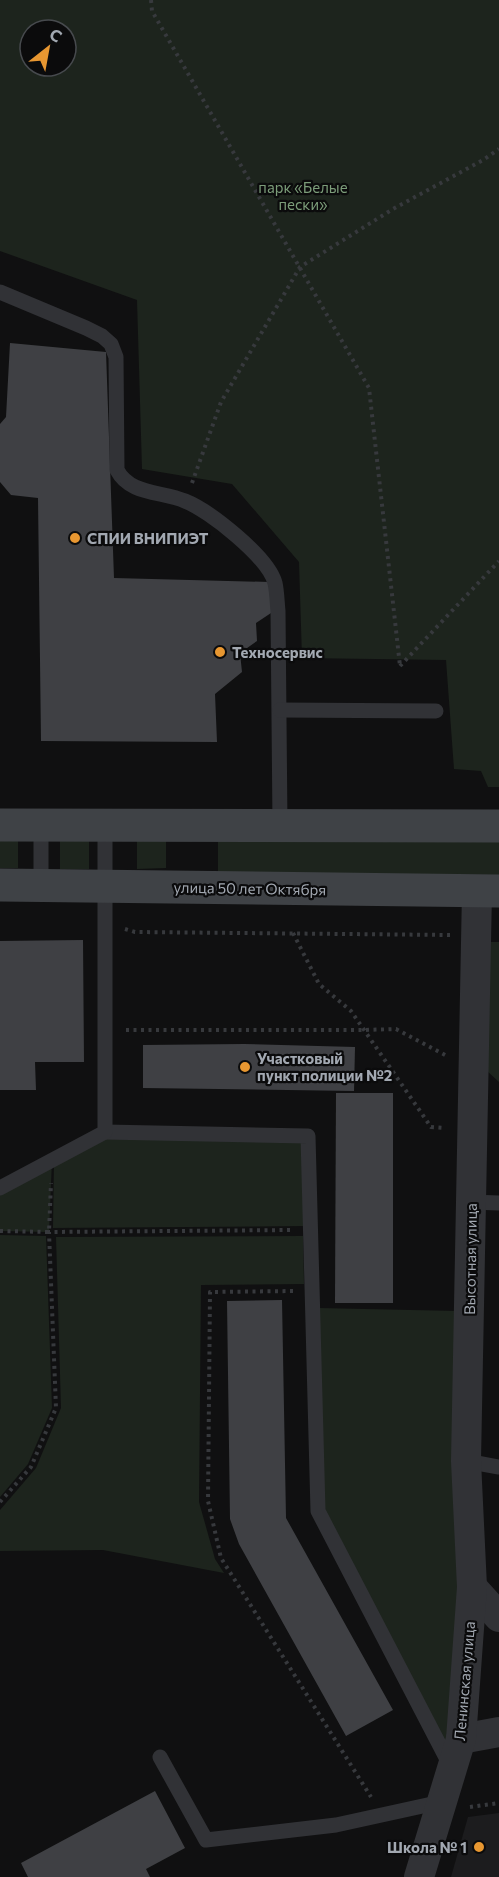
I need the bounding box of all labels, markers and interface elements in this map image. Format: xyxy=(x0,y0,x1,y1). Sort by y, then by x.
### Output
north arrow xyxy=(18,18,78,78)
text: С xyxy=(46,24,66,46)
park label: парк «Белые пески» xyxy=(258,178,348,213)
place label: СПИИ ВНИПИЭТ xyxy=(87,529,209,547)
marker: СПИИ ВНИПИЭТ xyxy=(68,531,82,545)
place label: Техносервис xyxy=(232,643,323,661)
marker: Техносервис xyxy=(213,645,227,659)
street label: улица 50 лет Октября xyxy=(174,878,326,898)
place label: Участковый пункт полиции №2 xyxy=(257,1049,392,1084)
marker: Участковый пункт полиции №2 xyxy=(238,1060,252,1074)
street label: Высотная улица xyxy=(460,1203,480,1315)
street label: Ленинская улица xyxy=(450,1620,478,1742)
place label: Школа № 1 xyxy=(387,1838,467,1856)
marker: Школа № 1 xyxy=(472,1840,486,1854)

